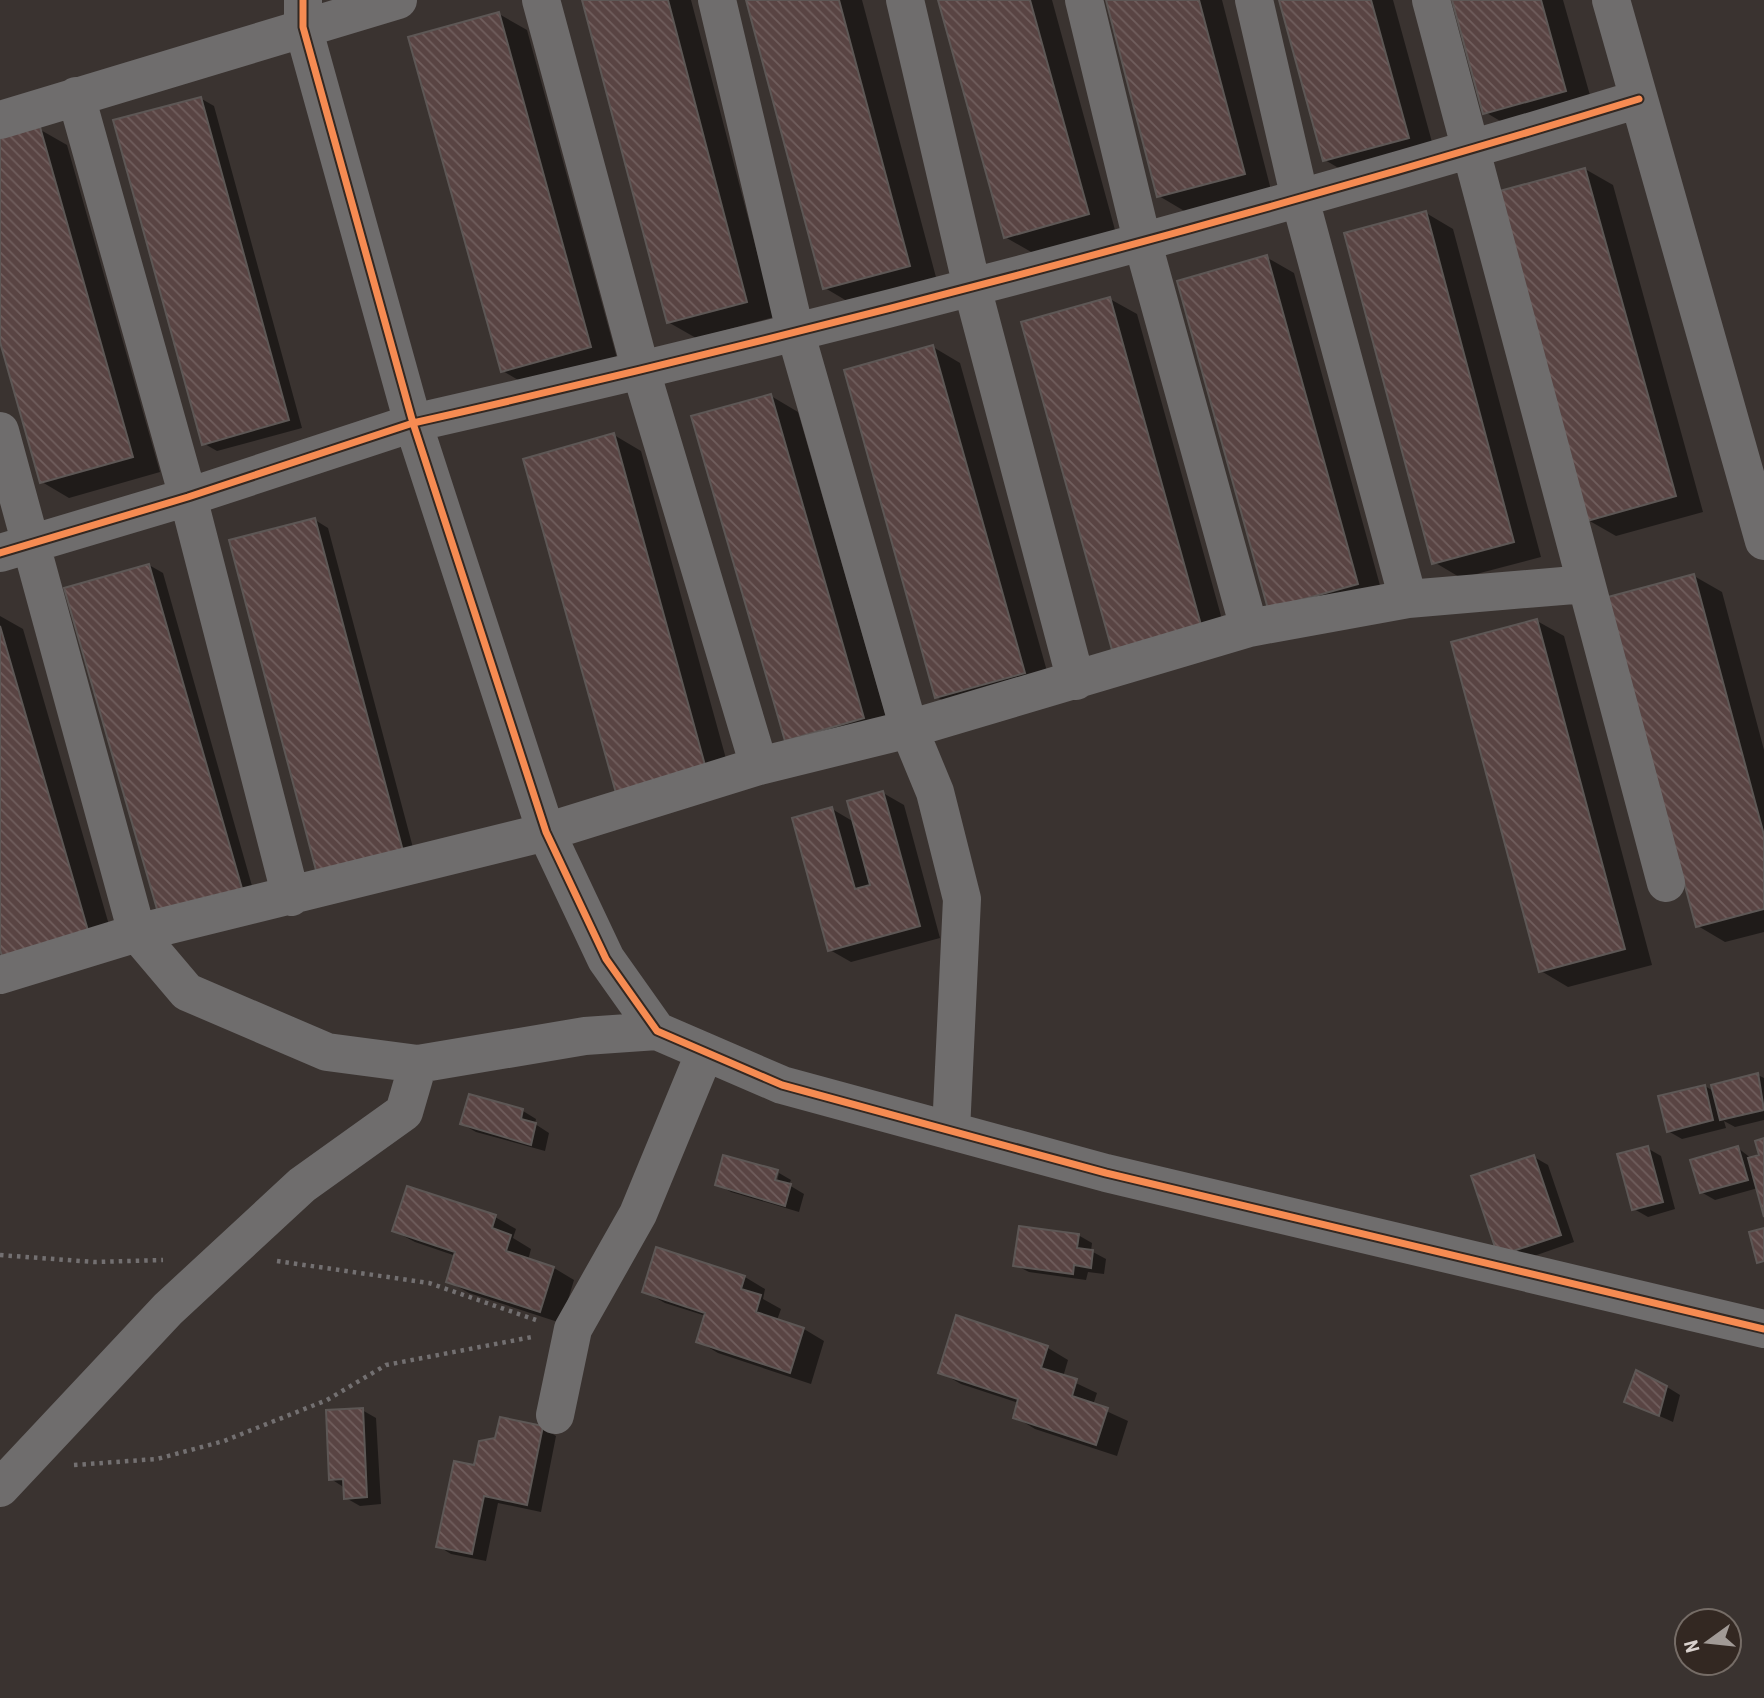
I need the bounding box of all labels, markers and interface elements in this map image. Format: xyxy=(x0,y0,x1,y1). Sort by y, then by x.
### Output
north arrow xyxy=(1673,1607,1743,1677)
text: N xyxy=(1679,1638,1705,1655)

